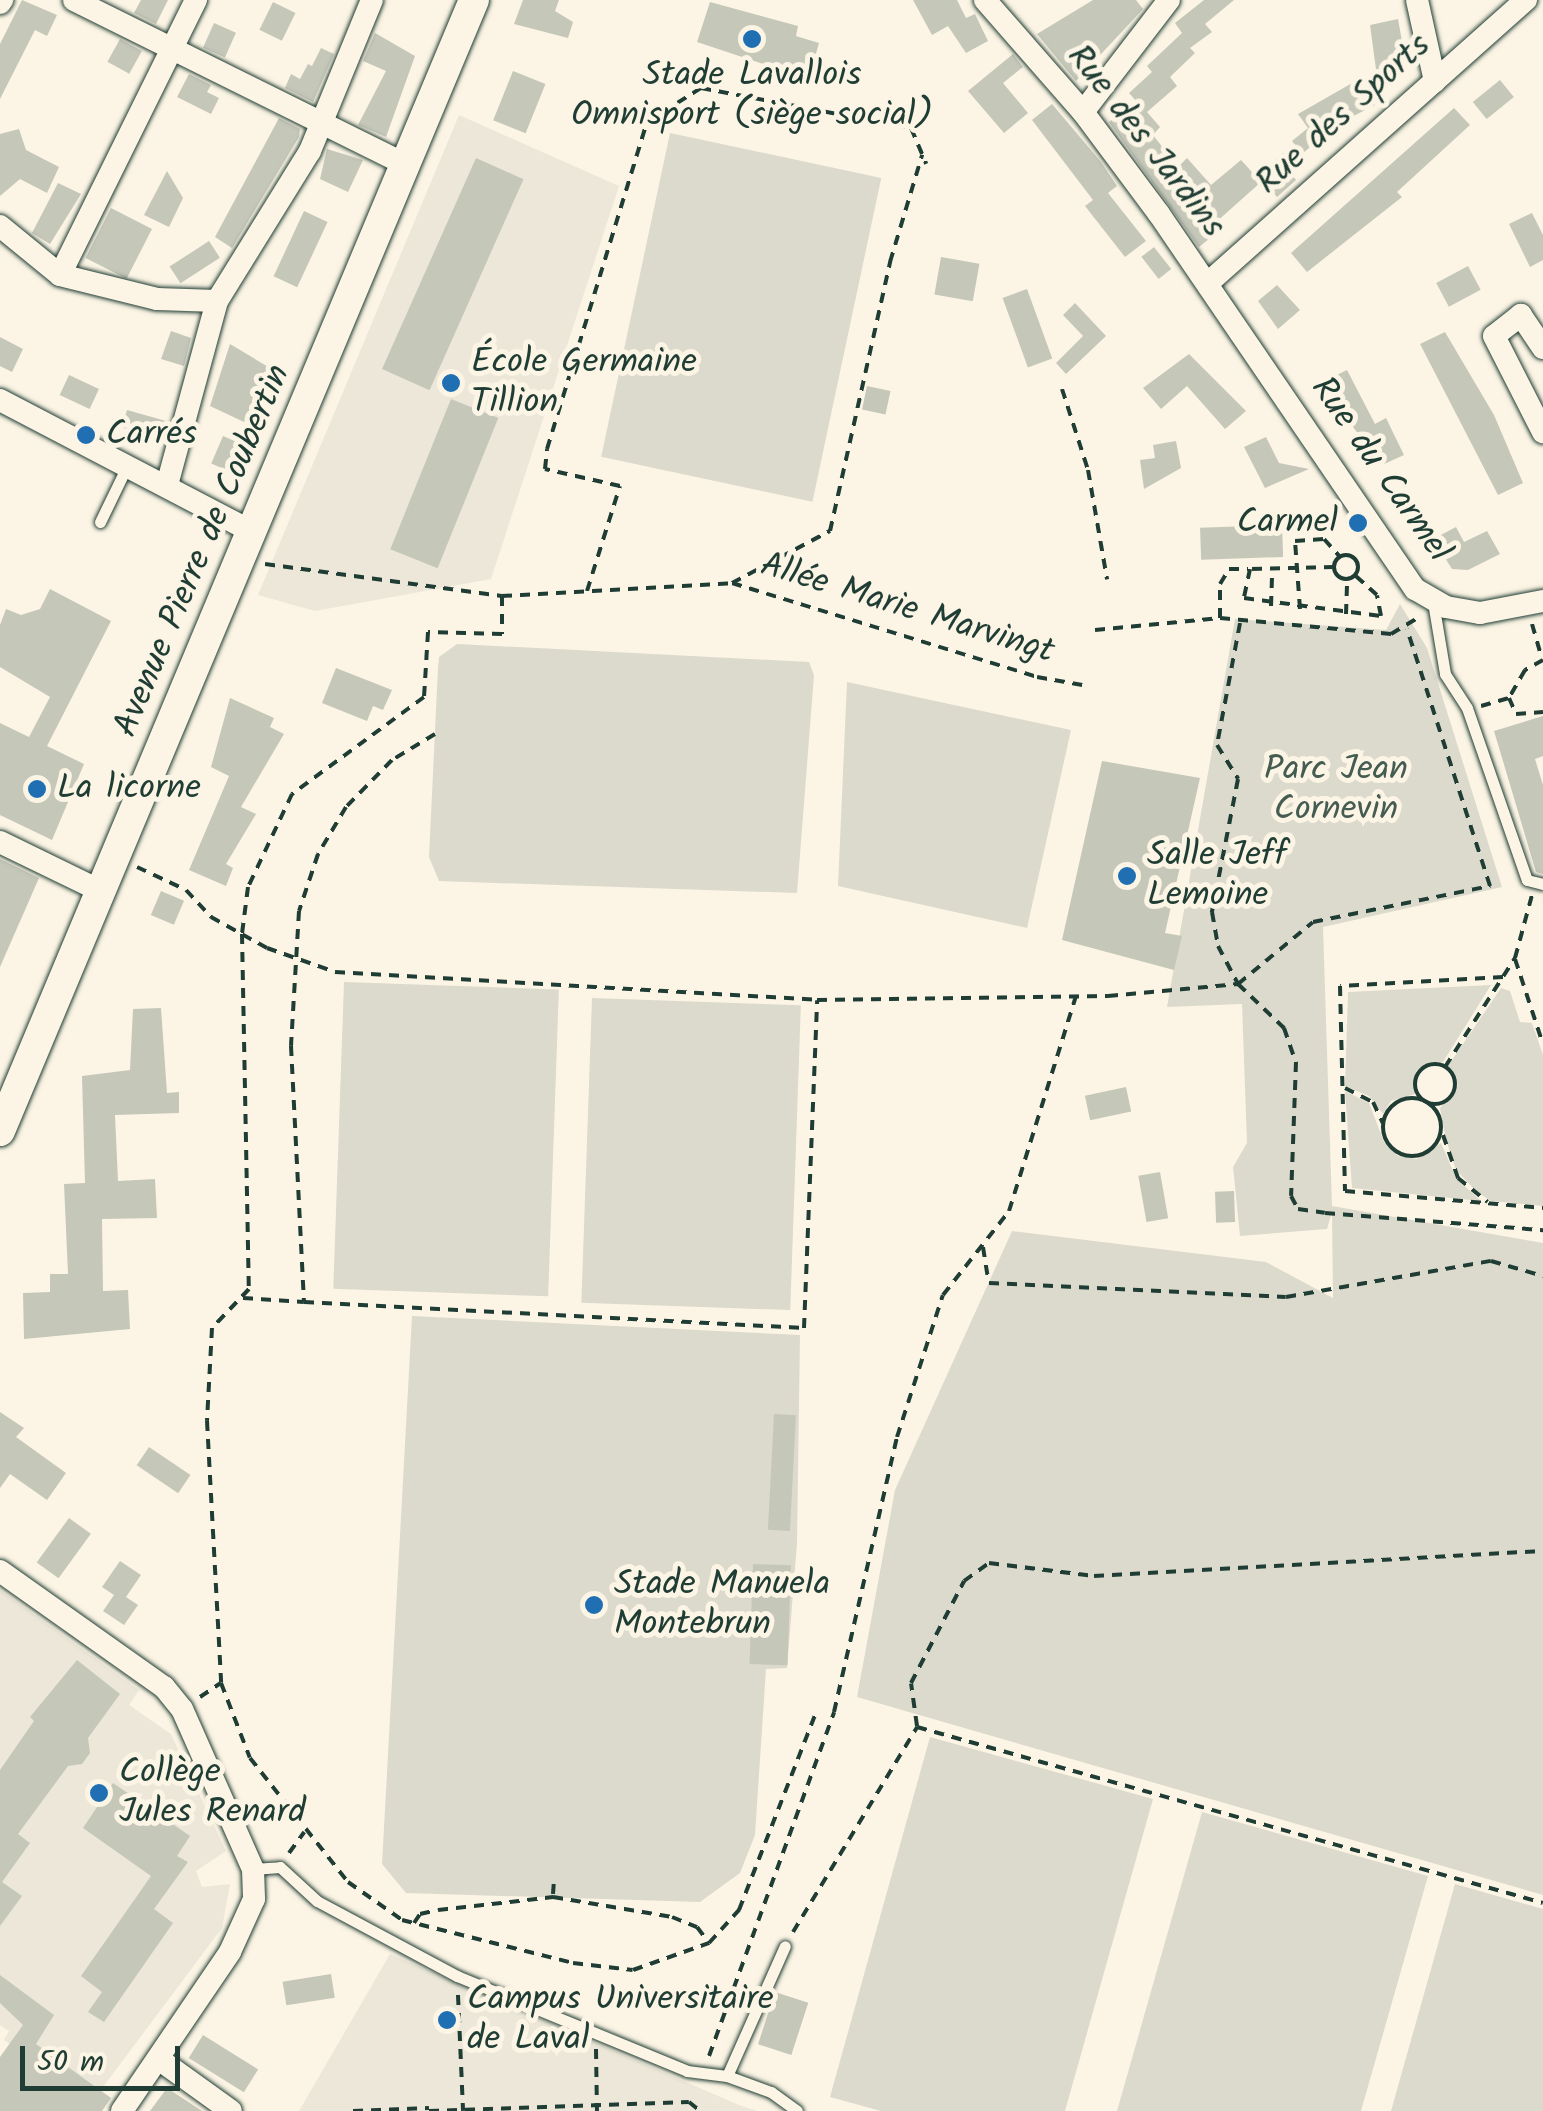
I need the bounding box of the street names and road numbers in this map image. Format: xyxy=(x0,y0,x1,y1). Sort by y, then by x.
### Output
street label: Rue des Sports xyxy=(1248,26,1440,204)
street label: Rue des Jardins xyxy=(1057,37,1233,247)
street label: Avenue Pierre de Coubertin xyxy=(105,359,301,743)
street label: Rue du Carmel xyxy=(1301,369,1459,571)
street label: Allée Marie Marvingt xyxy=(755,544,1059,674)

